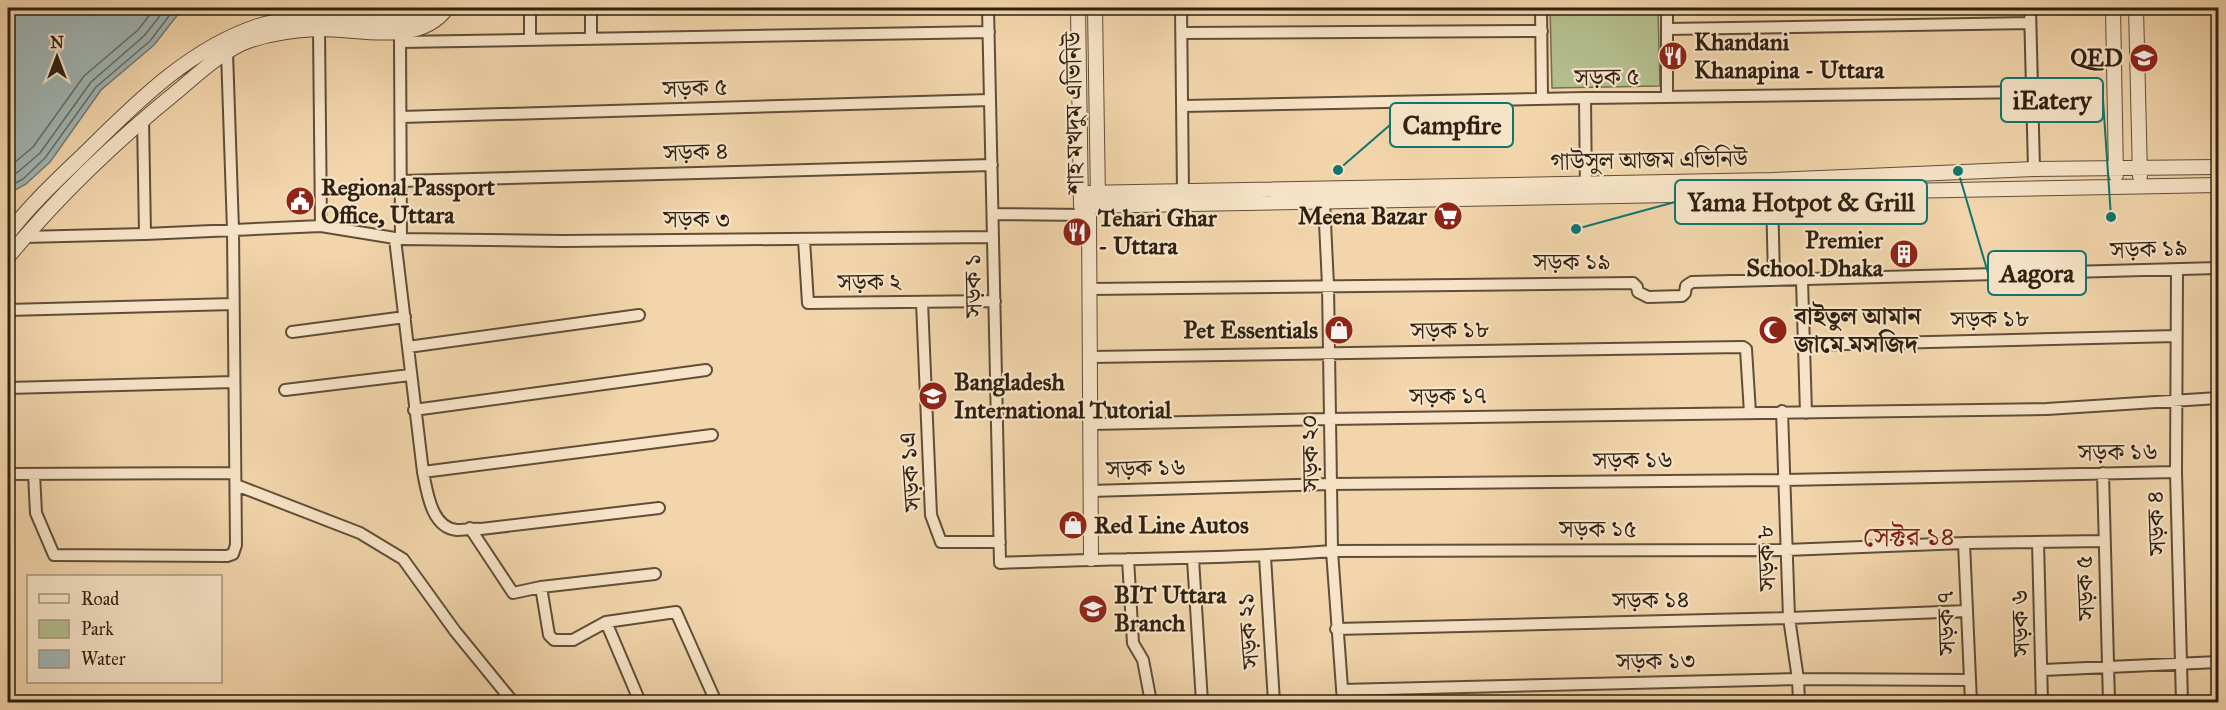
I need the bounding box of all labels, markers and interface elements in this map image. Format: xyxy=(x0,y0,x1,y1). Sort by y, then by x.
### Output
north arrow xyxy=(27,27,87,87)
place label: Khandani Khanapina - Uttara xyxy=(1694,27,1885,85)
street label: শাহ মখদুম এভিনিউ xyxy=(1058,30,1090,196)
text: N xyxy=(50,33,64,52)
restaurant icon: Khandani Khanapina - Uttara xyxy=(1657,40,1689,72)
school or university icon: QED xyxy=(2128,42,2160,74)
place label: QED xyxy=(2070,43,2123,73)
street label: সড়ক ৫ xyxy=(1573,61,1640,93)
street label: সড়ক ৫ xyxy=(661,72,728,104)
callout: iEatery xyxy=(2001,78,2103,122)
text: iEatery xyxy=(2013,84,2093,116)
callout: Campfire xyxy=(1390,103,1513,147)
text: Campfire xyxy=(1402,109,1502,141)
street label: সড়ক ৪ xyxy=(662,136,729,168)
street label: গাউসুল আজম এভিনিউ xyxy=(1550,143,1749,177)
place label: Regional Passport Office, Uttara xyxy=(321,172,496,230)
callout: Yama Hotpot & Grill xyxy=(1675,180,1927,224)
public building icon: Regional Passport Office, Uttara xyxy=(284,185,316,217)
text: Yama Hotpot & Grill xyxy=(1686,186,1916,218)
supermarket icon: Meena Bazar xyxy=(1432,200,1464,232)
place label: Meena Bazar xyxy=(1298,201,1428,231)
place label: Tehari Ghar - Uttara xyxy=(1097,203,1218,261)
street label: সড়ক ৩ xyxy=(662,204,731,234)
restaurant icon: Tehari Ghar - Uttara xyxy=(1061,216,1093,248)
place label: Premier School Dhaka xyxy=(1746,225,1884,283)
street label: সড়ক ১৯ xyxy=(2109,233,2188,265)
building icon: Premier School Dhaka xyxy=(1888,238,1920,270)
street label: সড়ক ১৯ xyxy=(1532,247,1611,277)
callout: Aagora xyxy=(1988,251,2086,295)
street label: সড়ক ১ xyxy=(957,254,989,319)
text: Aagora xyxy=(1998,257,2075,290)
street label: সড়ক ২ xyxy=(836,266,902,298)
place label: বাইতুল আমান জামে মসজিদ xyxy=(1793,301,1923,359)
street label: সড়ক ১৮ xyxy=(1949,303,2030,335)
shop icon: Pet Essentials xyxy=(1323,314,1355,346)
street label: সড়ক ১৮ xyxy=(1409,314,1490,346)
mosque icon: বাইতুল আমান জামে মসজিদ xyxy=(1757,314,1789,346)
place label: Pet Essentials xyxy=(1183,315,1318,345)
place label: Bangladesh International Tutorial xyxy=(954,367,1172,425)
school or university icon: Bangladesh International Tutorial xyxy=(917,380,949,412)
street label: সড়ক ১৭ xyxy=(1408,380,1487,412)
street label: সড়ক ২০ xyxy=(1294,414,1326,493)
street label: সড়ক ১এ xyxy=(892,431,928,514)
street label: সড়ক ১৬ xyxy=(2077,436,2158,468)
street label: সড়ক ১৬ xyxy=(1592,444,1673,476)
street label: সড়ক ১৬ xyxy=(1104,452,1187,484)
street label: সড়ক ৪ xyxy=(2140,490,2172,557)
shop icon: Red Line Autos xyxy=(1057,509,1089,541)
place label: Red Line Autos xyxy=(1094,510,1249,540)
street label: সড়ক ১৫ xyxy=(1558,514,1637,544)
district label: সেক্টর ১৪ xyxy=(1863,520,1955,553)
street label: সড়ক ৮ xyxy=(1750,524,1782,593)
street label: সড়ক ৫ xyxy=(2069,555,2101,622)
legend xyxy=(27,575,222,683)
place label: BIT Uttara Branch xyxy=(1114,580,1227,638)
street label: সড়ক ১৪ xyxy=(1611,584,1690,616)
text: Road xyxy=(81,588,119,610)
street label: সড়ক ৬ xyxy=(2004,589,2036,658)
street label: সড়ক ৭ xyxy=(1930,590,1962,657)
street label: সড়ক ২১ xyxy=(1230,592,1266,671)
school or university icon: BIT Uttara Branch xyxy=(1077,593,1109,625)
text: Park xyxy=(81,618,114,640)
street label: সড়ক ১৩ xyxy=(1615,645,1696,677)
text: Water xyxy=(81,648,126,670)

